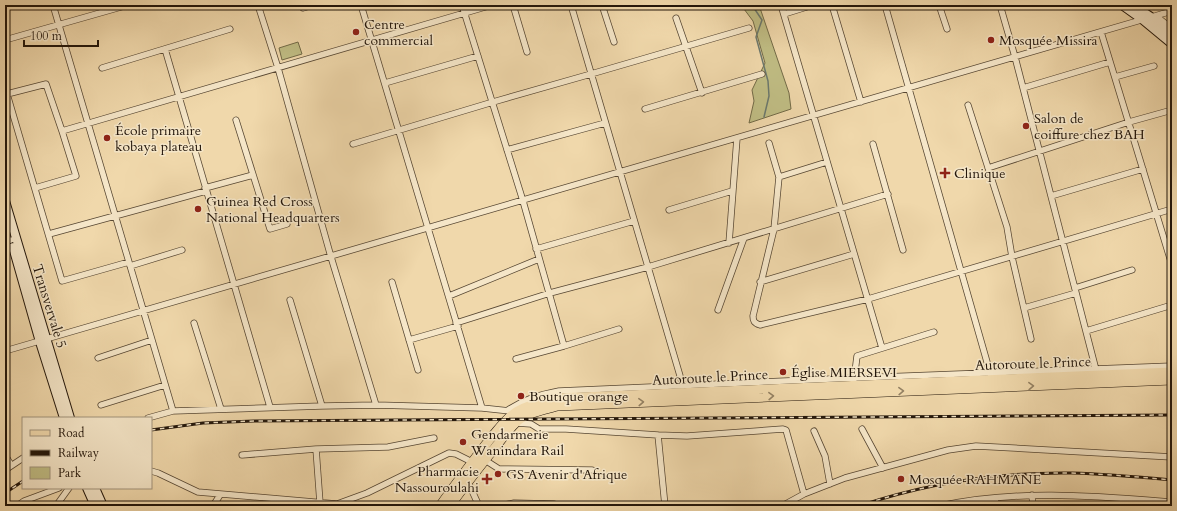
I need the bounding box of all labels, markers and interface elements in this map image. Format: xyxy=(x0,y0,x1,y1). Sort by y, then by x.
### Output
place label: Centre commercial xyxy=(364,15,433,50)
scale bar xyxy=(24,22,98,48)
marker: Centre commercial xyxy=(351,27,361,37)
text: 100 m xyxy=(30,28,63,44)
place label: Mosquée Missira xyxy=(999,31,1098,50)
marker: Mosquée Missira xyxy=(986,35,996,45)
place label: Salon de coiffure chez BAH xyxy=(1034,109,1145,144)
place label: École primaire kobaya plateau xyxy=(115,121,203,156)
marker: Salon de coiffure chez BAH xyxy=(1021,121,1031,131)
marker: École primaire kobaya plateau xyxy=(102,133,112,143)
place label: Clinique xyxy=(954,164,1006,183)
marker: Clinique xyxy=(939,167,951,179)
place label: Guinea Red Cross National Headquarters xyxy=(206,192,340,227)
marker: Guinea Red Cross National Headquarters xyxy=(193,204,203,214)
street label: Transvervale 5 xyxy=(28,262,71,350)
street label: Autoroute le Prince xyxy=(975,352,1091,375)
place label: Église MIERSEVI xyxy=(791,363,897,382)
street label: Autoroute le Prince xyxy=(651,365,769,390)
marker: Église MIERSEVI xyxy=(778,367,788,377)
one-way arrow xyxy=(1028,381,1034,390)
place label: Boutique orange xyxy=(529,387,628,406)
one-way arrow xyxy=(898,387,904,395)
marker: Boutique orange xyxy=(516,391,526,401)
one-way arrow xyxy=(768,392,774,401)
one-way arrow xyxy=(638,398,644,407)
legend xyxy=(22,417,152,489)
text: Road xyxy=(58,425,85,441)
place label: Gendarmerie Wanindara Rail xyxy=(470,425,564,460)
marker: Gendarmerie Wanindara Rail xyxy=(458,437,468,447)
text: Railway xyxy=(58,445,100,461)
place label: Pharmacie Nassouroulahi xyxy=(395,462,479,497)
text: Park xyxy=(58,465,82,481)
place label: GS Avenir d'Afrique xyxy=(506,465,627,484)
marker: GS Avenir d'Afrique xyxy=(493,469,503,479)
place label: Mosquée RAHMANE xyxy=(909,470,1042,489)
marker: Pharmacie Nassouroulahi xyxy=(482,474,492,484)
marker: Mosquée RAHMANE xyxy=(896,474,906,484)

